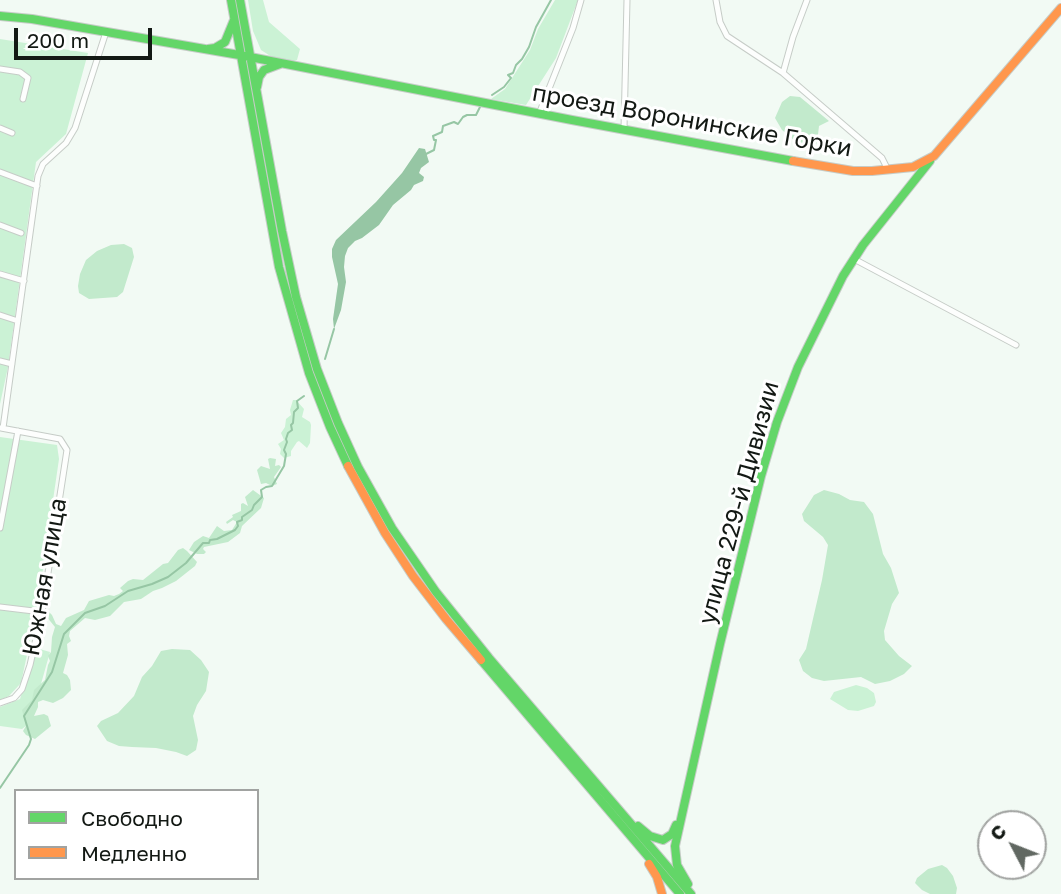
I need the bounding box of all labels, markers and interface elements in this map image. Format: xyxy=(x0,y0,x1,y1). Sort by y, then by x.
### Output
scale bar xyxy=(18,14,156,58)
text: 200 m xyxy=(27,27,89,53)
street label: проезд Воронинские Горки xyxy=(530,79,854,163)
street label: улица 229-й Дивизии xyxy=(693,378,785,628)
street label: Южная улица xyxy=(17,496,73,658)
legend xyxy=(14,789,259,880)
text: Свободно xyxy=(81,805,183,831)
north arrow xyxy=(977,810,1047,880)
text: С xyxy=(984,819,1011,845)
text: Медленно xyxy=(81,840,187,866)

